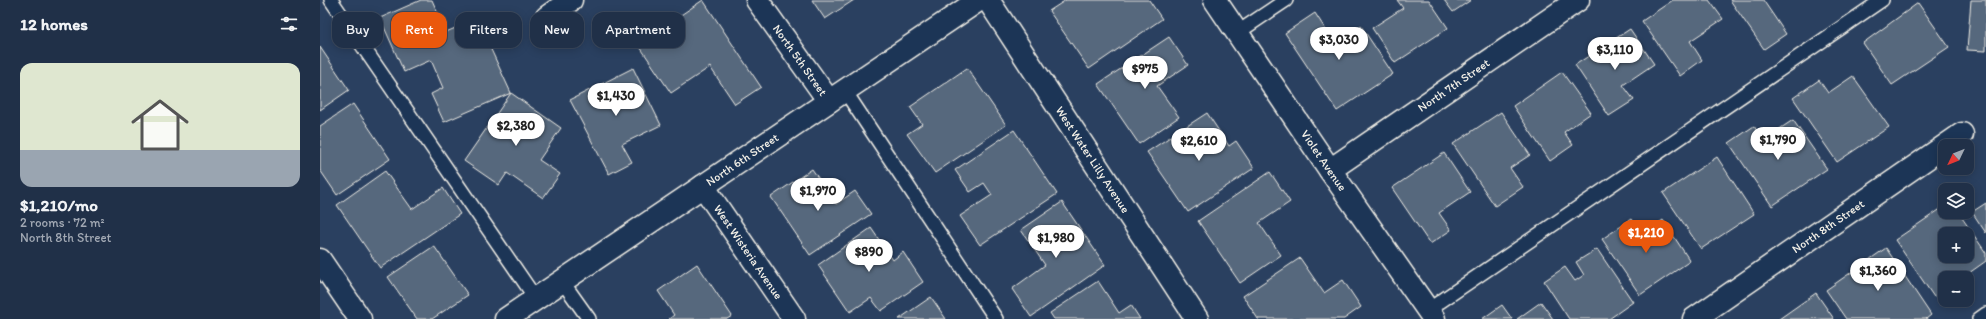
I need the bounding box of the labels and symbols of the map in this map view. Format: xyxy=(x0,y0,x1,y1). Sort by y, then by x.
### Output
street label: North 5th Street xyxy=(770,22,830,99)
pin: $3,030 xyxy=(1306,27,1372,61)
pin: $3,110 xyxy=(1582,37,1648,71)
street label: North 7th Street xyxy=(1415,55,1493,115)
pin: $975 xyxy=(1121,56,1169,90)
pin: $1,430 xyxy=(583,83,649,117)
street label: West Water Lilly Avenue xyxy=(1053,104,1133,216)
pin: $2,380 xyxy=(483,113,549,147)
street label: Violet Avenue xyxy=(1298,127,1350,194)
pin: $1,790 xyxy=(1745,127,1811,161)
pin: $2,610 xyxy=(1166,128,1232,162)
street label: North 6th Street xyxy=(703,130,782,189)
north arrow xyxy=(1938,139,1974,175)
pin: $1,970 xyxy=(785,178,851,212)
street label: North 8th Street xyxy=(1789,196,1867,256)
street label: West Wisteria Avenue xyxy=(711,202,786,302)
pin: $1,210 xyxy=(1613,220,1679,254)
pin: $1,980 xyxy=(1023,225,1089,259)
pin: $890 xyxy=(845,239,893,273)
pin: $1,360 xyxy=(1845,258,1911,292)

